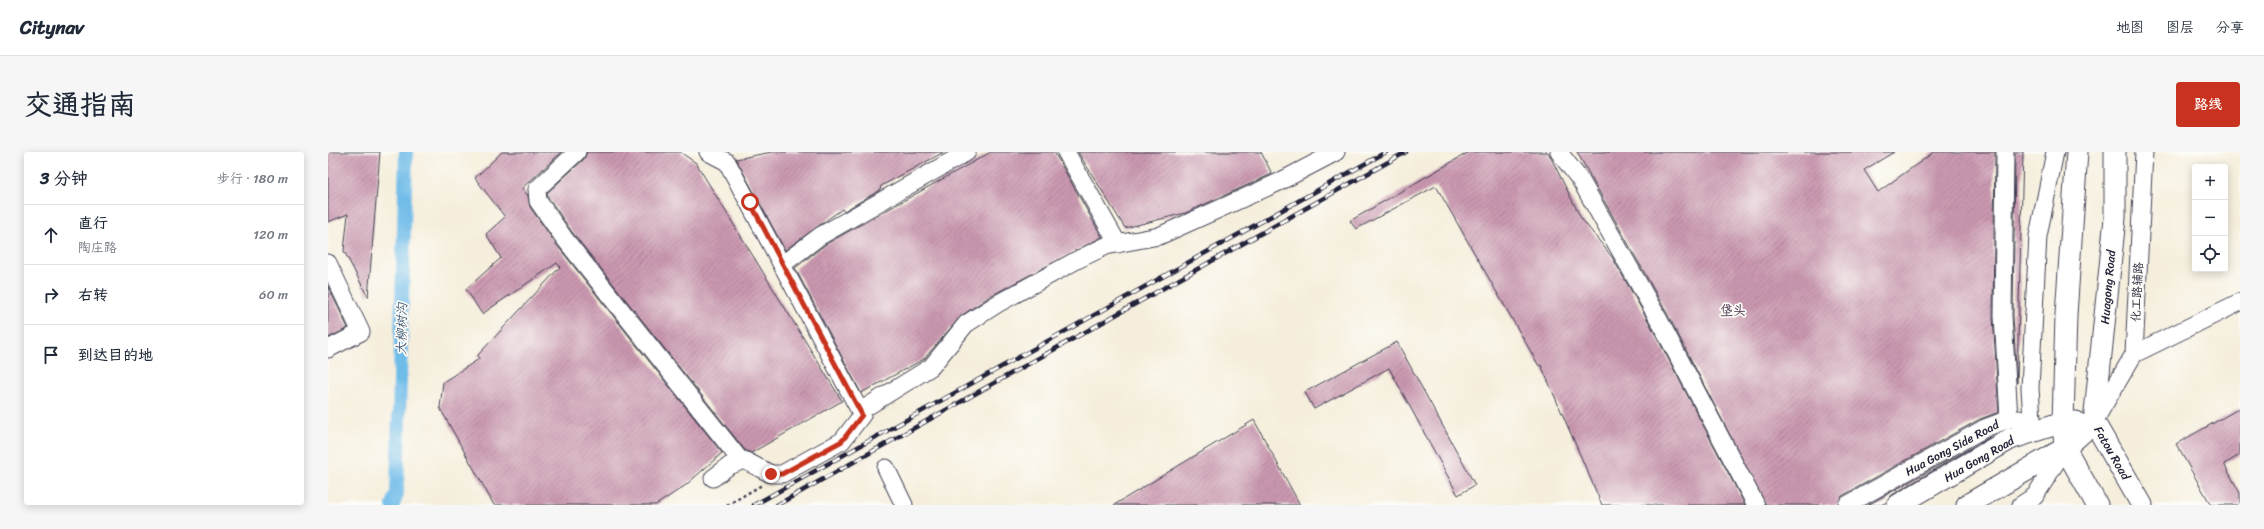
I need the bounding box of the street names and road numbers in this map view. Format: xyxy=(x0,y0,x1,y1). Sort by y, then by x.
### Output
street label: Huagong Road xyxy=(2094,247,2122,325)
street label: 化工路辅路 xyxy=(2124,261,2150,323)
street label: Hua Gong Side Road xyxy=(1901,413,2005,482)
street label: Fatou Road xyxy=(2088,422,2137,486)
street label: Hua Gong Road xyxy=(1939,429,2019,488)

